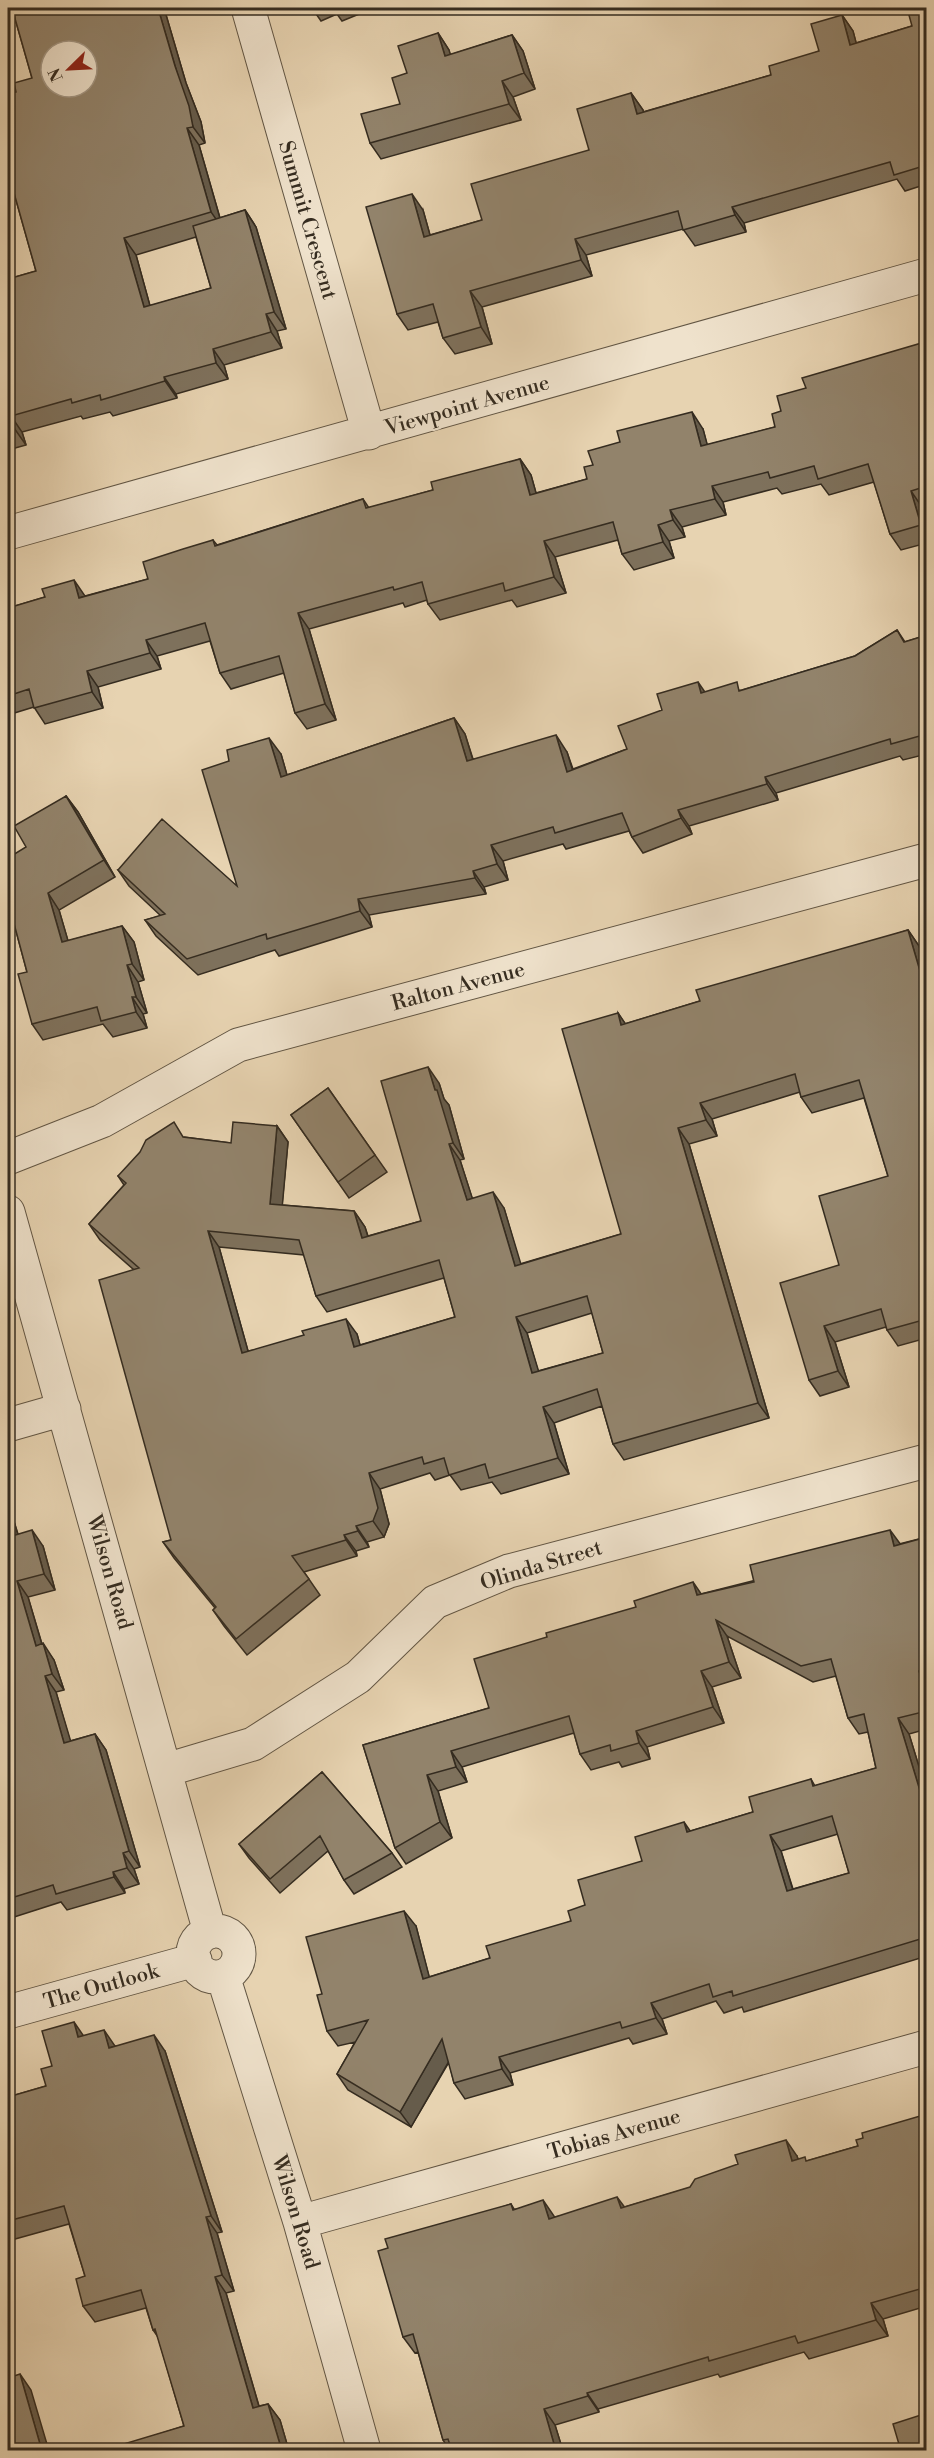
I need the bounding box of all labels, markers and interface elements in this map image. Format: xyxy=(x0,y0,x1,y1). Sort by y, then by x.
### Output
north arrow xyxy=(39,39,99,99)
text: N xyxy=(44,65,68,85)
street label: Summit Crescent xyxy=(272,138,342,303)
street label: Viewpoint Avenue xyxy=(381,370,553,442)
street label: Ralton Avenue xyxy=(389,957,528,1017)
street label: Wilson Road xyxy=(80,1511,138,1633)
street label: Olinda Street xyxy=(477,1535,606,1597)
street label: The Outlook xyxy=(41,1958,163,2016)
street label: Tobias Avenue xyxy=(545,2104,684,2166)
street label: Wilson Road xyxy=(265,2151,325,2273)

